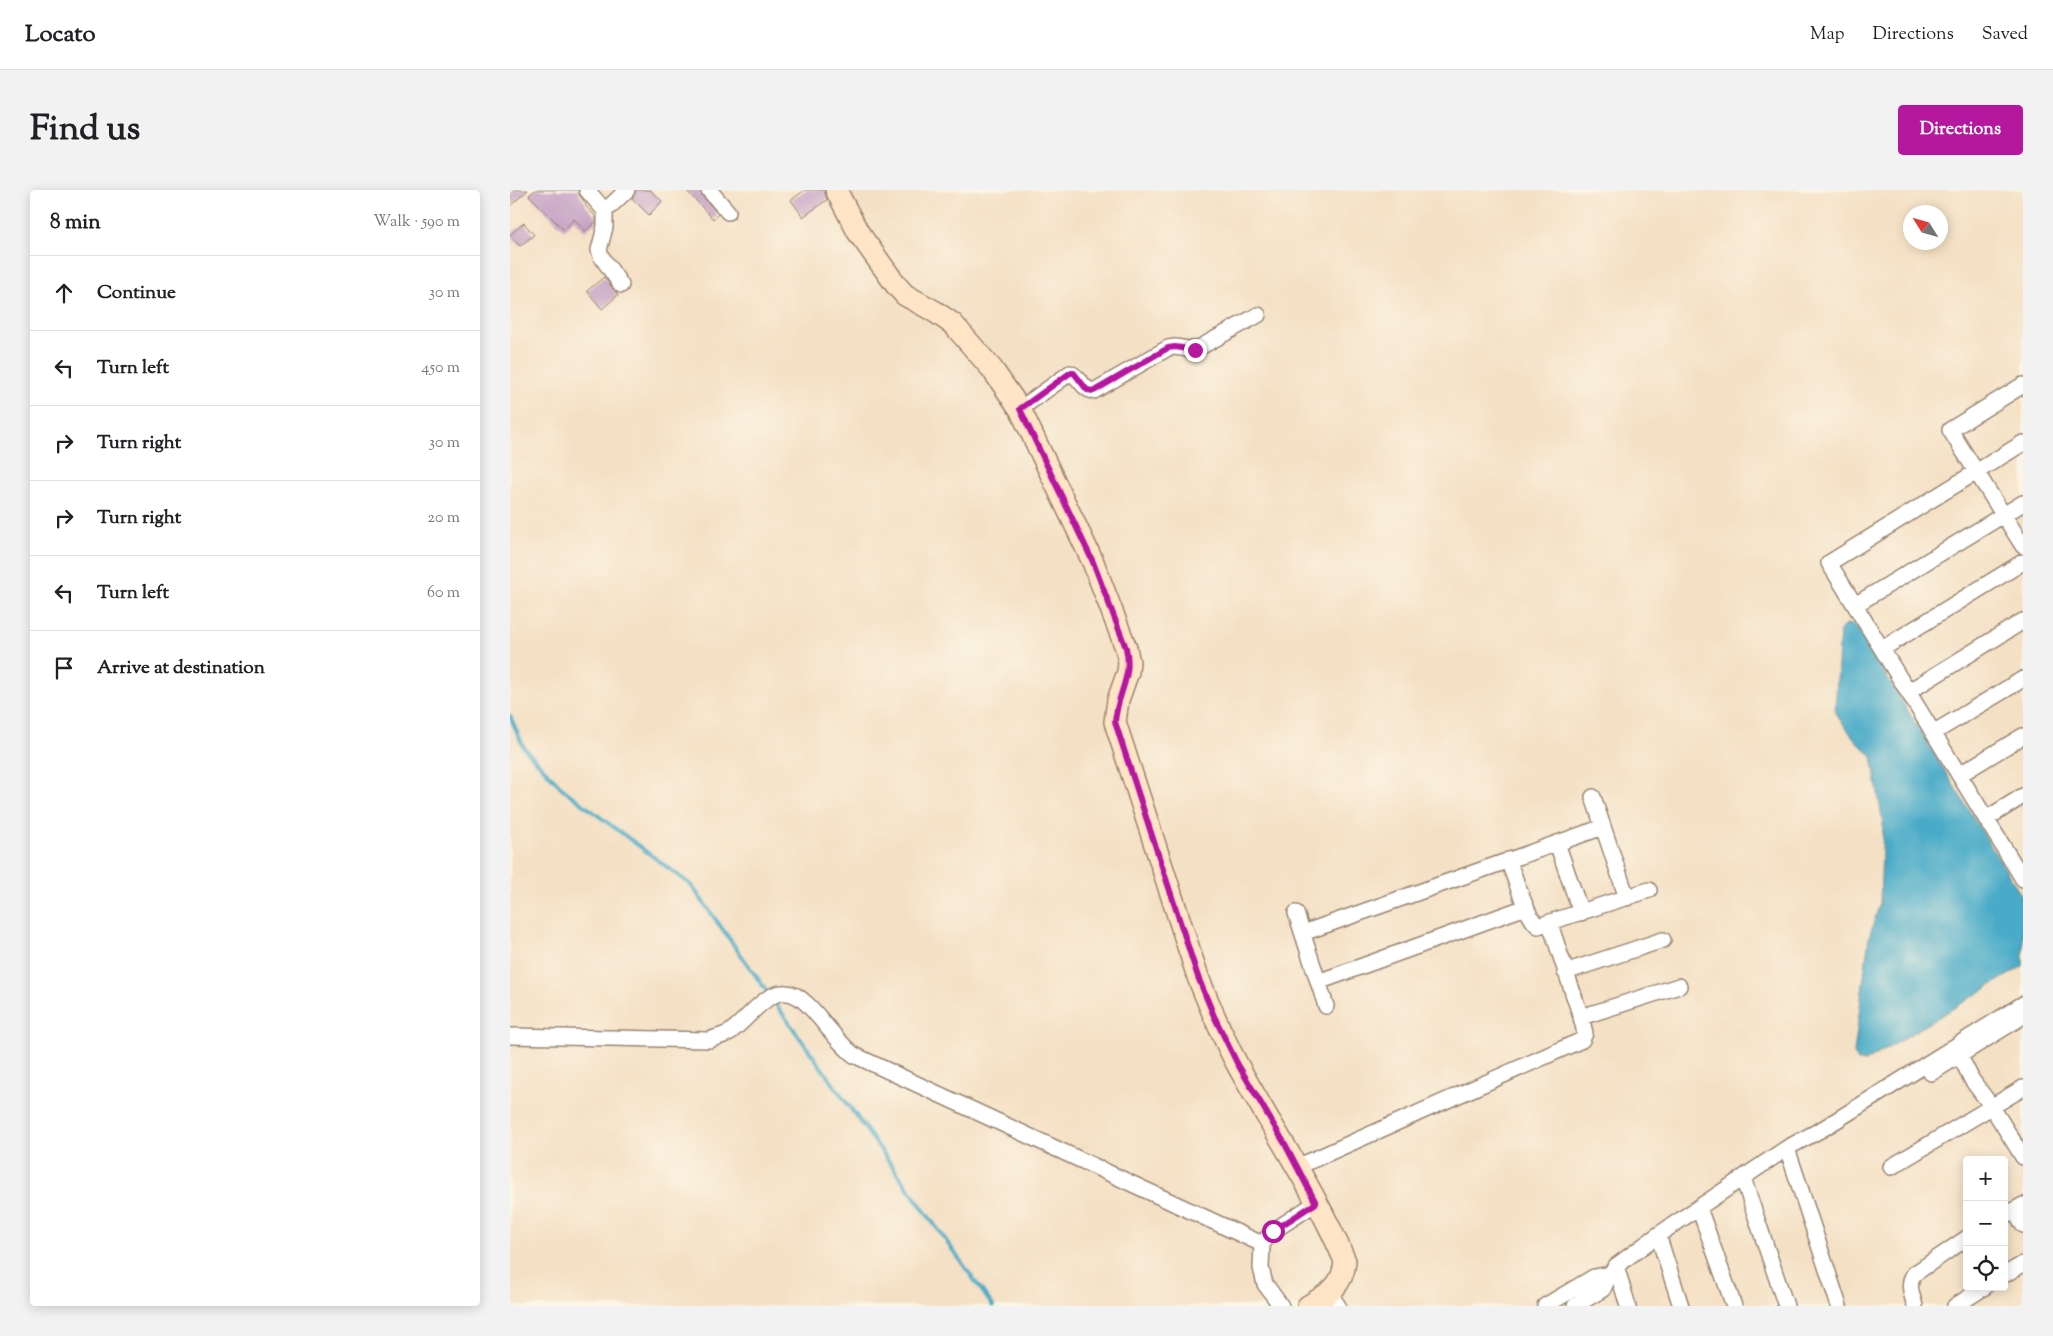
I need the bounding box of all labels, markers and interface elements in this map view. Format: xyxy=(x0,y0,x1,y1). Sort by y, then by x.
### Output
text: Locato xyxy=(25,18,96,52)
text: Map xyxy=(1810,22,1845,48)
text: Directions xyxy=(1873,22,1954,48)
text: Saved xyxy=(1982,22,2028,48)
text: Find us xyxy=(30,105,140,156)
button: Directions xyxy=(1898,105,2023,155)
north arrow xyxy=(1903,205,1948,250)
text: 8 min xyxy=(50,208,101,238)
text: Walk · 590 m xyxy=(373,211,460,234)
icon: ahead xyxy=(50,279,78,307)
text: Continue xyxy=(97,280,176,307)
text: 30 m xyxy=(429,282,460,305)
route end xyxy=(1184,339,1207,362)
icon: left xyxy=(50,354,78,382)
text: Turn left xyxy=(97,355,169,382)
text: 450 m xyxy=(421,357,460,380)
icon: right xyxy=(50,429,78,457)
text: Turn right xyxy=(97,430,181,457)
text: 30 m xyxy=(429,432,460,455)
icon: right xyxy=(50,504,78,532)
text: Turn right xyxy=(97,505,181,532)
text: 20 m xyxy=(427,507,460,530)
icon: left xyxy=(50,579,78,607)
text: Turn left xyxy=(97,580,169,607)
text: 60 m xyxy=(427,582,460,605)
icon: arrive xyxy=(50,654,78,682)
text: Arrive at destination xyxy=(97,655,265,682)
map controls xyxy=(1963,1156,2008,1291)
button: + xyxy=(1963,1156,2008,1201)
button: − xyxy=(1963,1201,2008,1246)
route start xyxy=(1262,1220,1285,1243)
button: locate xyxy=(1963,1246,2008,1291)

